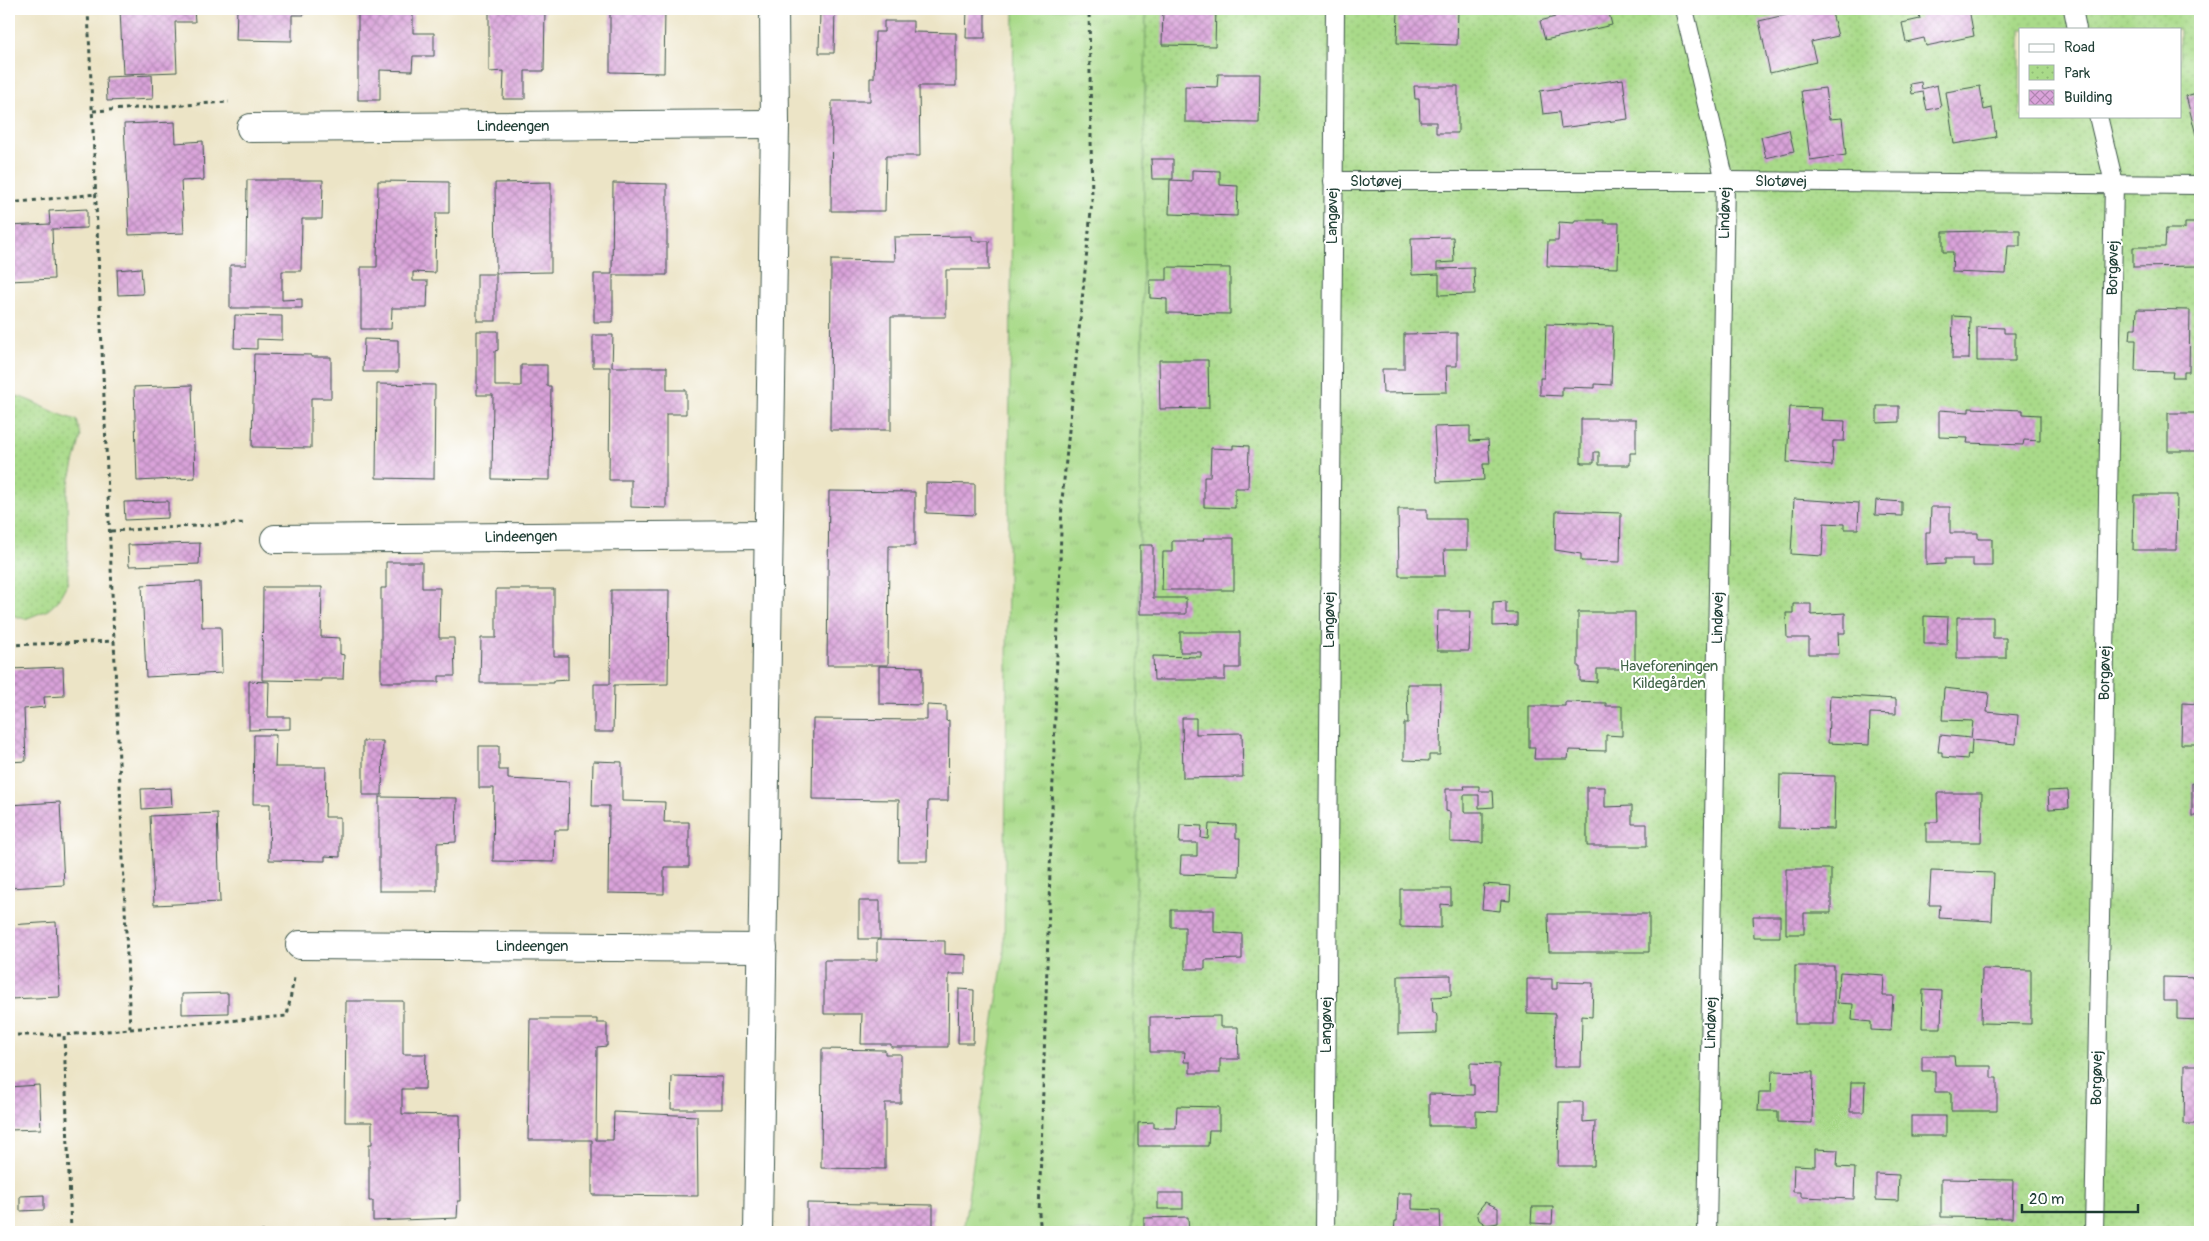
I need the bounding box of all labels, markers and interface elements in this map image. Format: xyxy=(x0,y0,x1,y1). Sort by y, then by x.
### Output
legend xyxy=(2019,28,2182,118)
text: Road xyxy=(2064,38,2095,57)
text: Park xyxy=(2064,64,2091,83)
text: Building xyxy=(2064,88,2112,107)
street label: Lindeengen xyxy=(476,117,550,136)
street label: Slotøvej xyxy=(1350,172,1402,191)
street label: Slotøvej xyxy=(1755,172,1807,191)
street label: Lindøvej xyxy=(1715,187,1735,239)
street label: Langøvej xyxy=(1323,188,1342,244)
street label: Borgøvej xyxy=(2103,240,2123,296)
street label: Lindeengen xyxy=(484,527,558,547)
street label: Langøvej xyxy=(1320,592,1339,648)
street label: Lindøvej xyxy=(1708,592,1728,644)
street label: Borgøvej xyxy=(2095,645,2115,701)
park label: Haveforeningen Kildegården xyxy=(1620,657,1718,693)
street label: Lindeengen xyxy=(495,937,569,956)
street label: Langøvej xyxy=(1317,997,1336,1053)
street label: Lindøvej xyxy=(1701,997,1721,1049)
street label: Borgøvej xyxy=(2087,1050,2107,1106)
scale bar xyxy=(2022,1181,2138,1213)
text: 20 m xyxy=(2029,1190,2064,1209)

